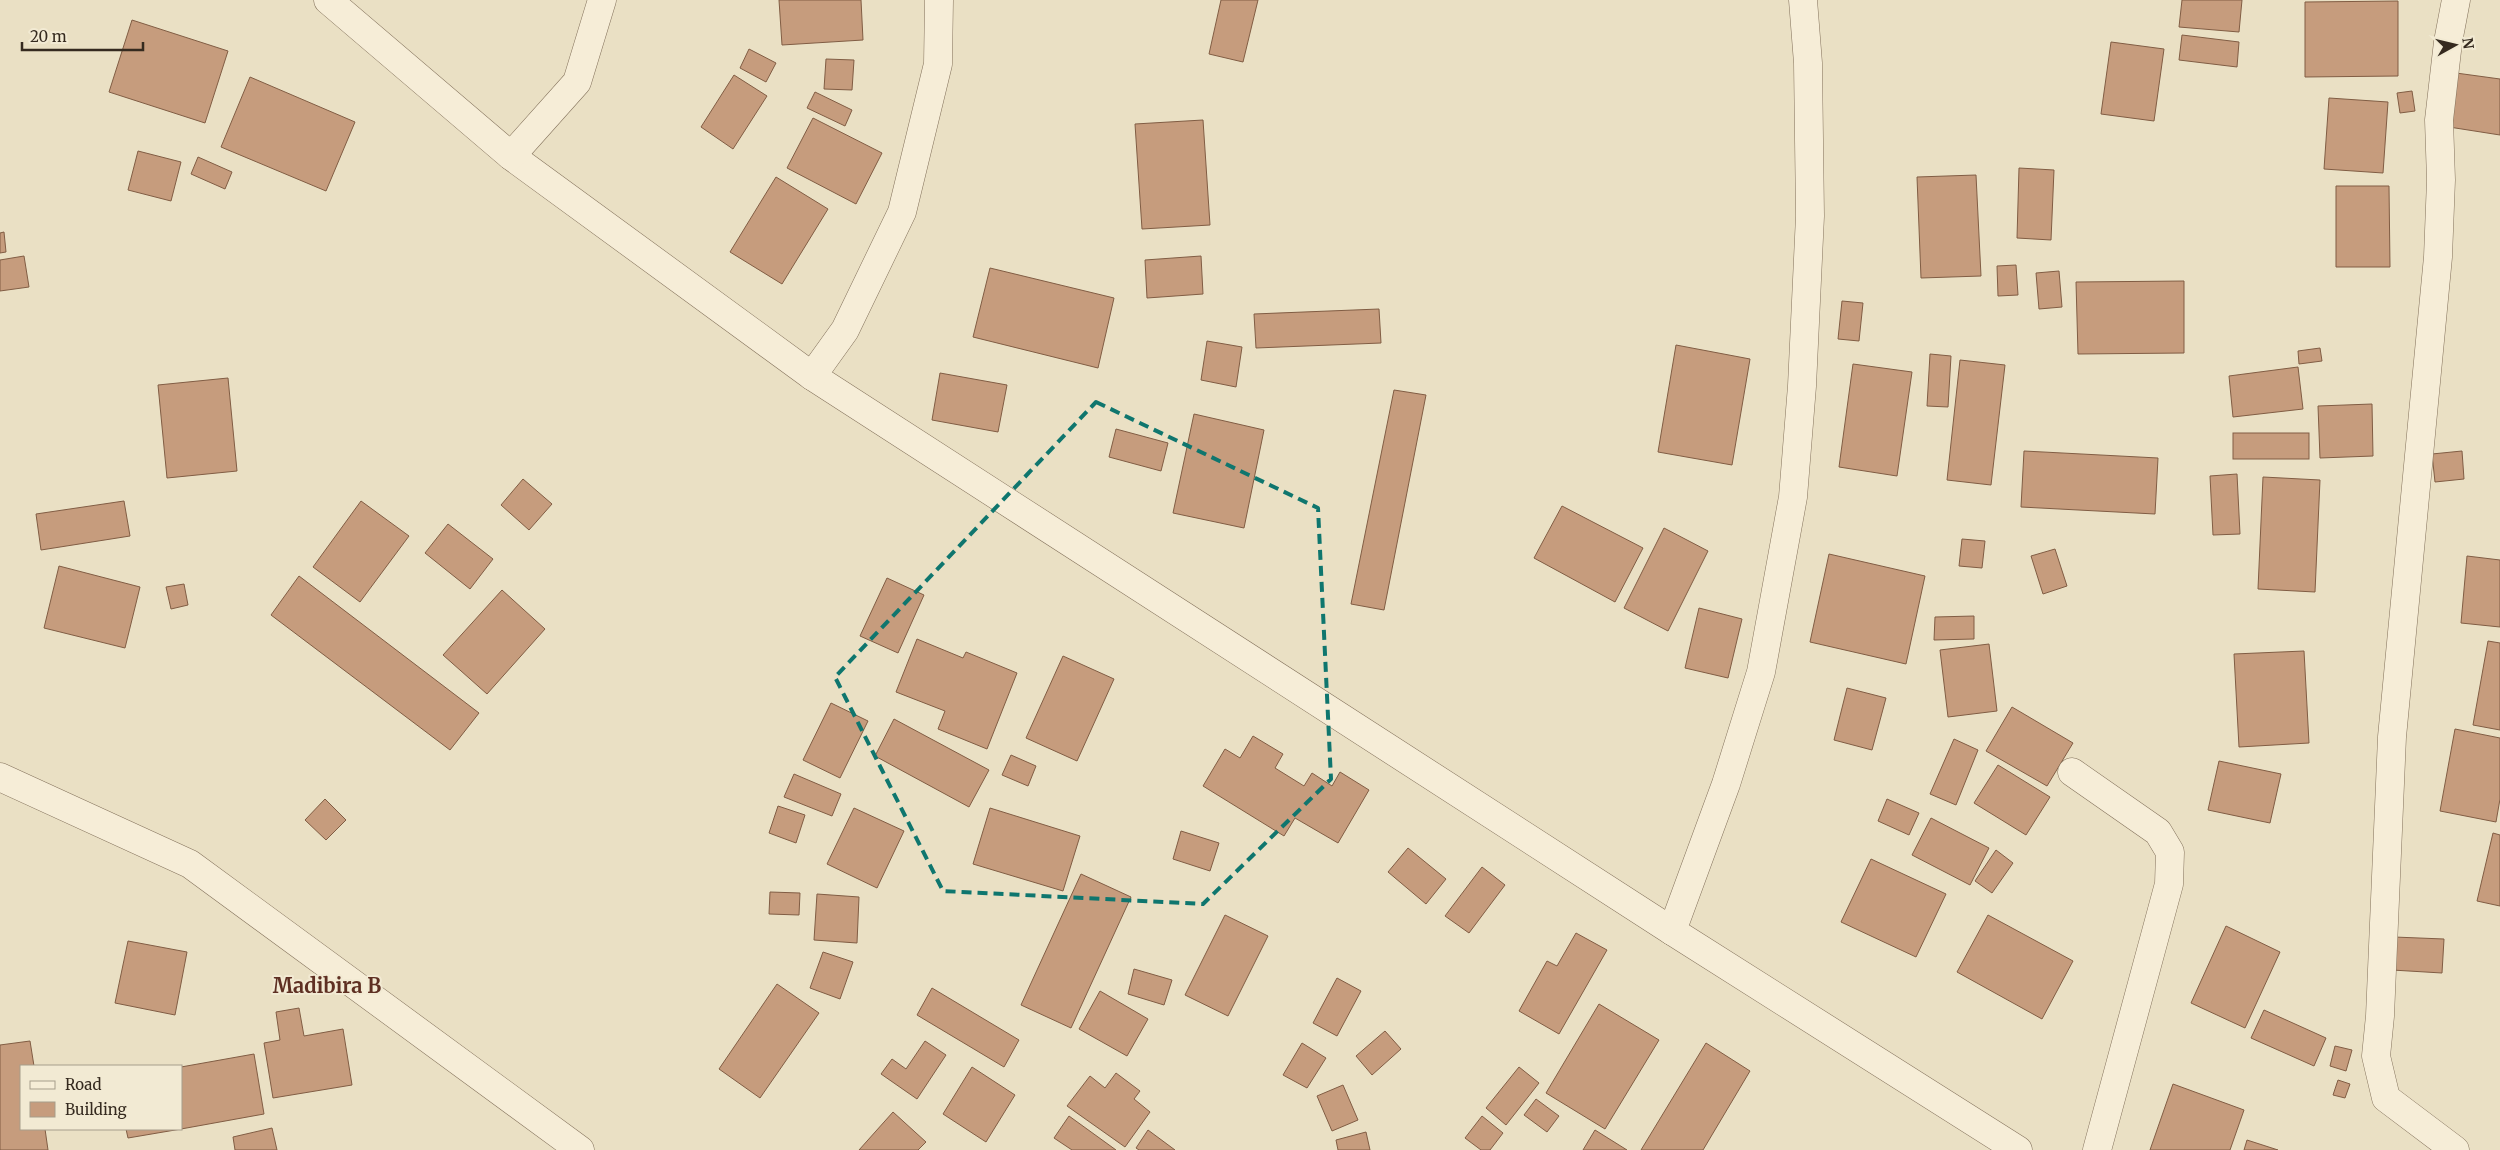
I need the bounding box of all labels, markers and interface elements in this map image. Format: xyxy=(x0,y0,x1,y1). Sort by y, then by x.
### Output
scale bar xyxy=(22,20,144,52)
north arrow xyxy=(2430,20,2480,70)
text: 20 m xyxy=(30,27,67,46)
text: N xyxy=(2458,36,2478,50)
district label: Madibira B xyxy=(273,973,381,998)
legend xyxy=(20,1065,182,1130)
text: Road xyxy=(65,1075,101,1094)
text: Building xyxy=(65,1100,127,1119)

